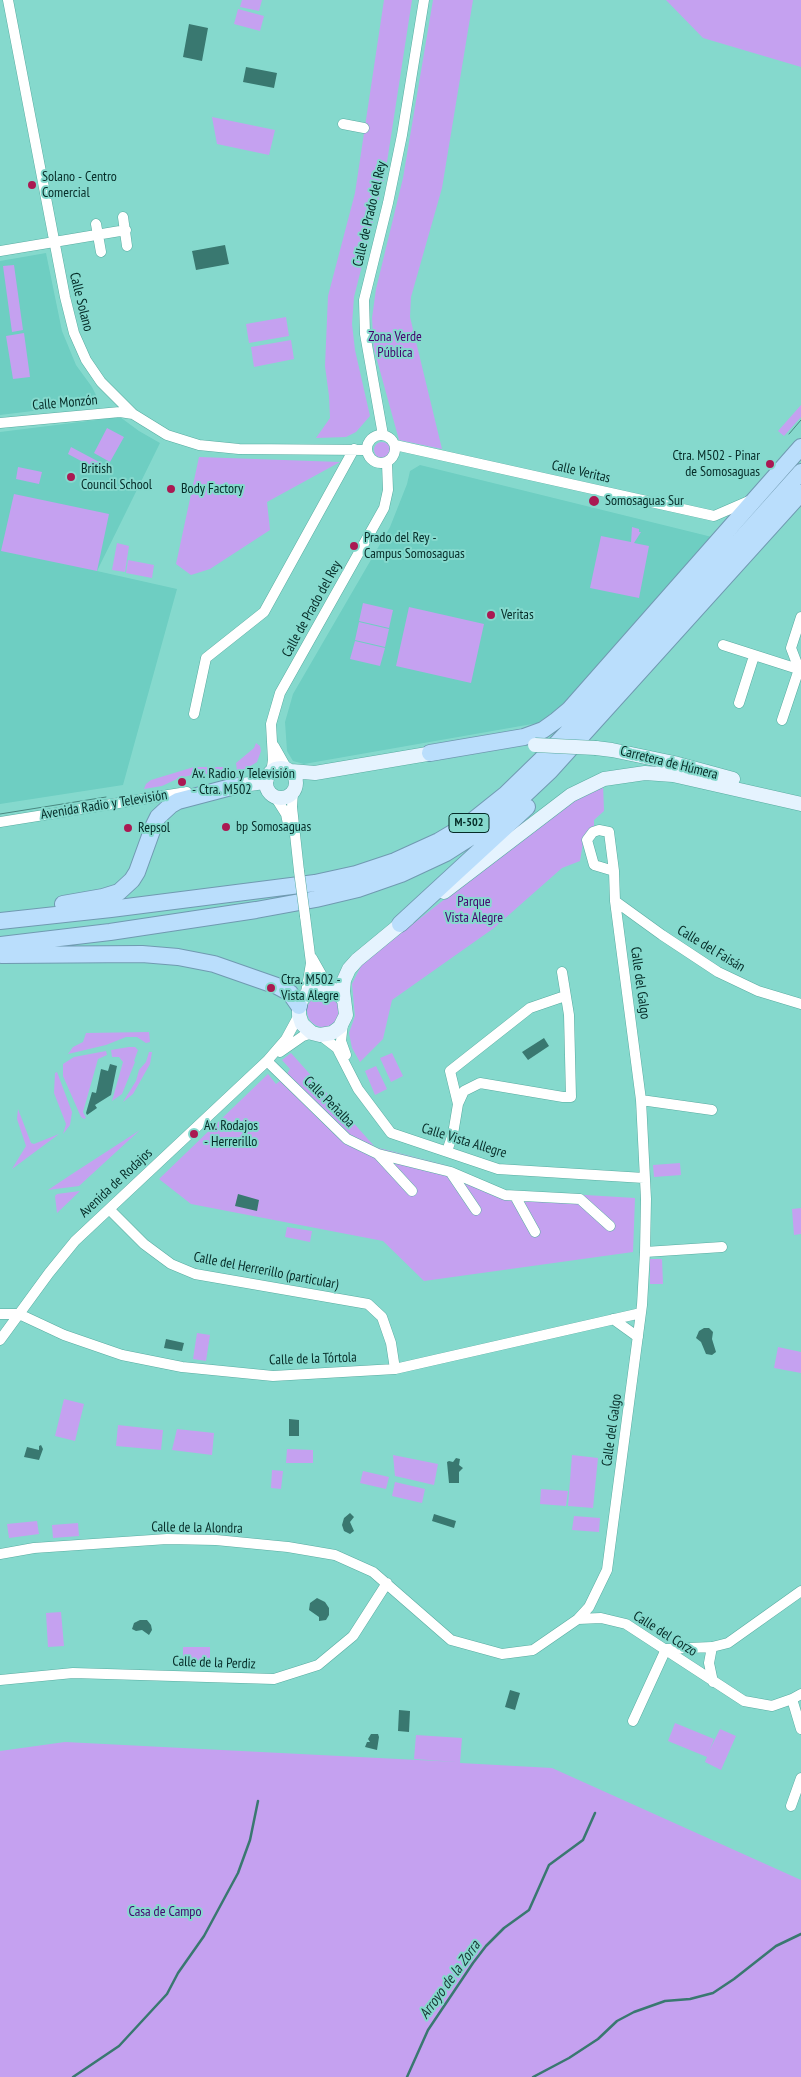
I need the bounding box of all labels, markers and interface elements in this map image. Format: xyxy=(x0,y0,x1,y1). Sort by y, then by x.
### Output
street label: Calle de Prado del Rey xyxy=(350,160,390,268)
place label: Solano - Centro Comercial xyxy=(42,169,117,202)
marker: Solano - Centro Comercial xyxy=(26,179,38,191)
street label: Calle Solano xyxy=(66,271,96,333)
park label: Zona Verde Pública xyxy=(368,329,422,362)
street label: Calle Monzón xyxy=(32,392,98,414)
place label: Ctra. M502 - Pinar de Somosaguas xyxy=(672,448,760,481)
street label: Calle Veritas xyxy=(550,457,612,487)
marker: Ctra. M502 - Pinar de Somosaguas xyxy=(764,458,776,470)
place label: British Council School xyxy=(81,461,152,494)
marker: British Council School xyxy=(65,471,77,483)
place label: Body Factory xyxy=(181,481,243,497)
marker: Body Factory xyxy=(165,483,177,495)
place label: Somosaguas Sur xyxy=(605,493,684,509)
marker: Somosaguas Sur xyxy=(587,494,601,508)
place label: Prado del Rey - Campus Somosaguas xyxy=(364,530,465,562)
marker: Prado del Rey - Campus Somosaguas xyxy=(348,540,360,552)
street label: Calle de Prado del Rey xyxy=(279,558,345,660)
place label: Veritas xyxy=(501,607,534,623)
marker: Veritas xyxy=(485,609,497,621)
street label: Carretera de Húmera xyxy=(618,743,720,783)
place label: Av. Radio y Televisión - Ctra. M502 xyxy=(192,766,295,799)
marker: Av. Radio y Televisión - Ctra. M502 xyxy=(176,776,188,788)
street label: Avenida Radio y Televisión xyxy=(40,787,168,823)
road number: M-502 xyxy=(449,814,489,832)
place label: bp Somosaguas xyxy=(236,819,311,835)
place label: Repsol xyxy=(138,820,170,836)
marker: bp Somosaguas xyxy=(220,821,232,833)
marker: Repsol xyxy=(122,822,134,834)
park label: Parque Vista Alegre xyxy=(445,894,503,926)
street label: Calle del Faisán xyxy=(674,922,748,976)
street label: Calle del Galgo xyxy=(627,946,653,1020)
place label: Ctra. M502 - Vista Alegre xyxy=(281,972,341,1004)
marker: Ctra. M502 - Vista Alegre xyxy=(265,982,277,994)
street label: Calle Peñalba xyxy=(300,1073,358,1131)
place label: Av. Rodajos - Herrerillo xyxy=(204,1118,258,1150)
street label: Calle Vista Allegre xyxy=(419,1120,509,1162)
marker: Av. Rodajos - Herrerillo xyxy=(188,1128,200,1140)
street label: Avenida de Rodajos xyxy=(76,1145,156,1221)
street label: Calle del Herrerillo (particular) xyxy=(192,1249,340,1293)
street label: Calle de la Tórtola xyxy=(269,1349,357,1369)
street label: Calle del Galgo xyxy=(599,1393,625,1467)
street label: Calle de la Alondra xyxy=(151,1519,243,1537)
street label: Calle del Corzo xyxy=(630,1608,700,1660)
street label: Calle de la Perdiz xyxy=(172,1653,256,1673)
park label: Casa de Campo xyxy=(128,1904,202,1920)
water label: Arroyo de la Zorra xyxy=(416,1937,484,2023)

